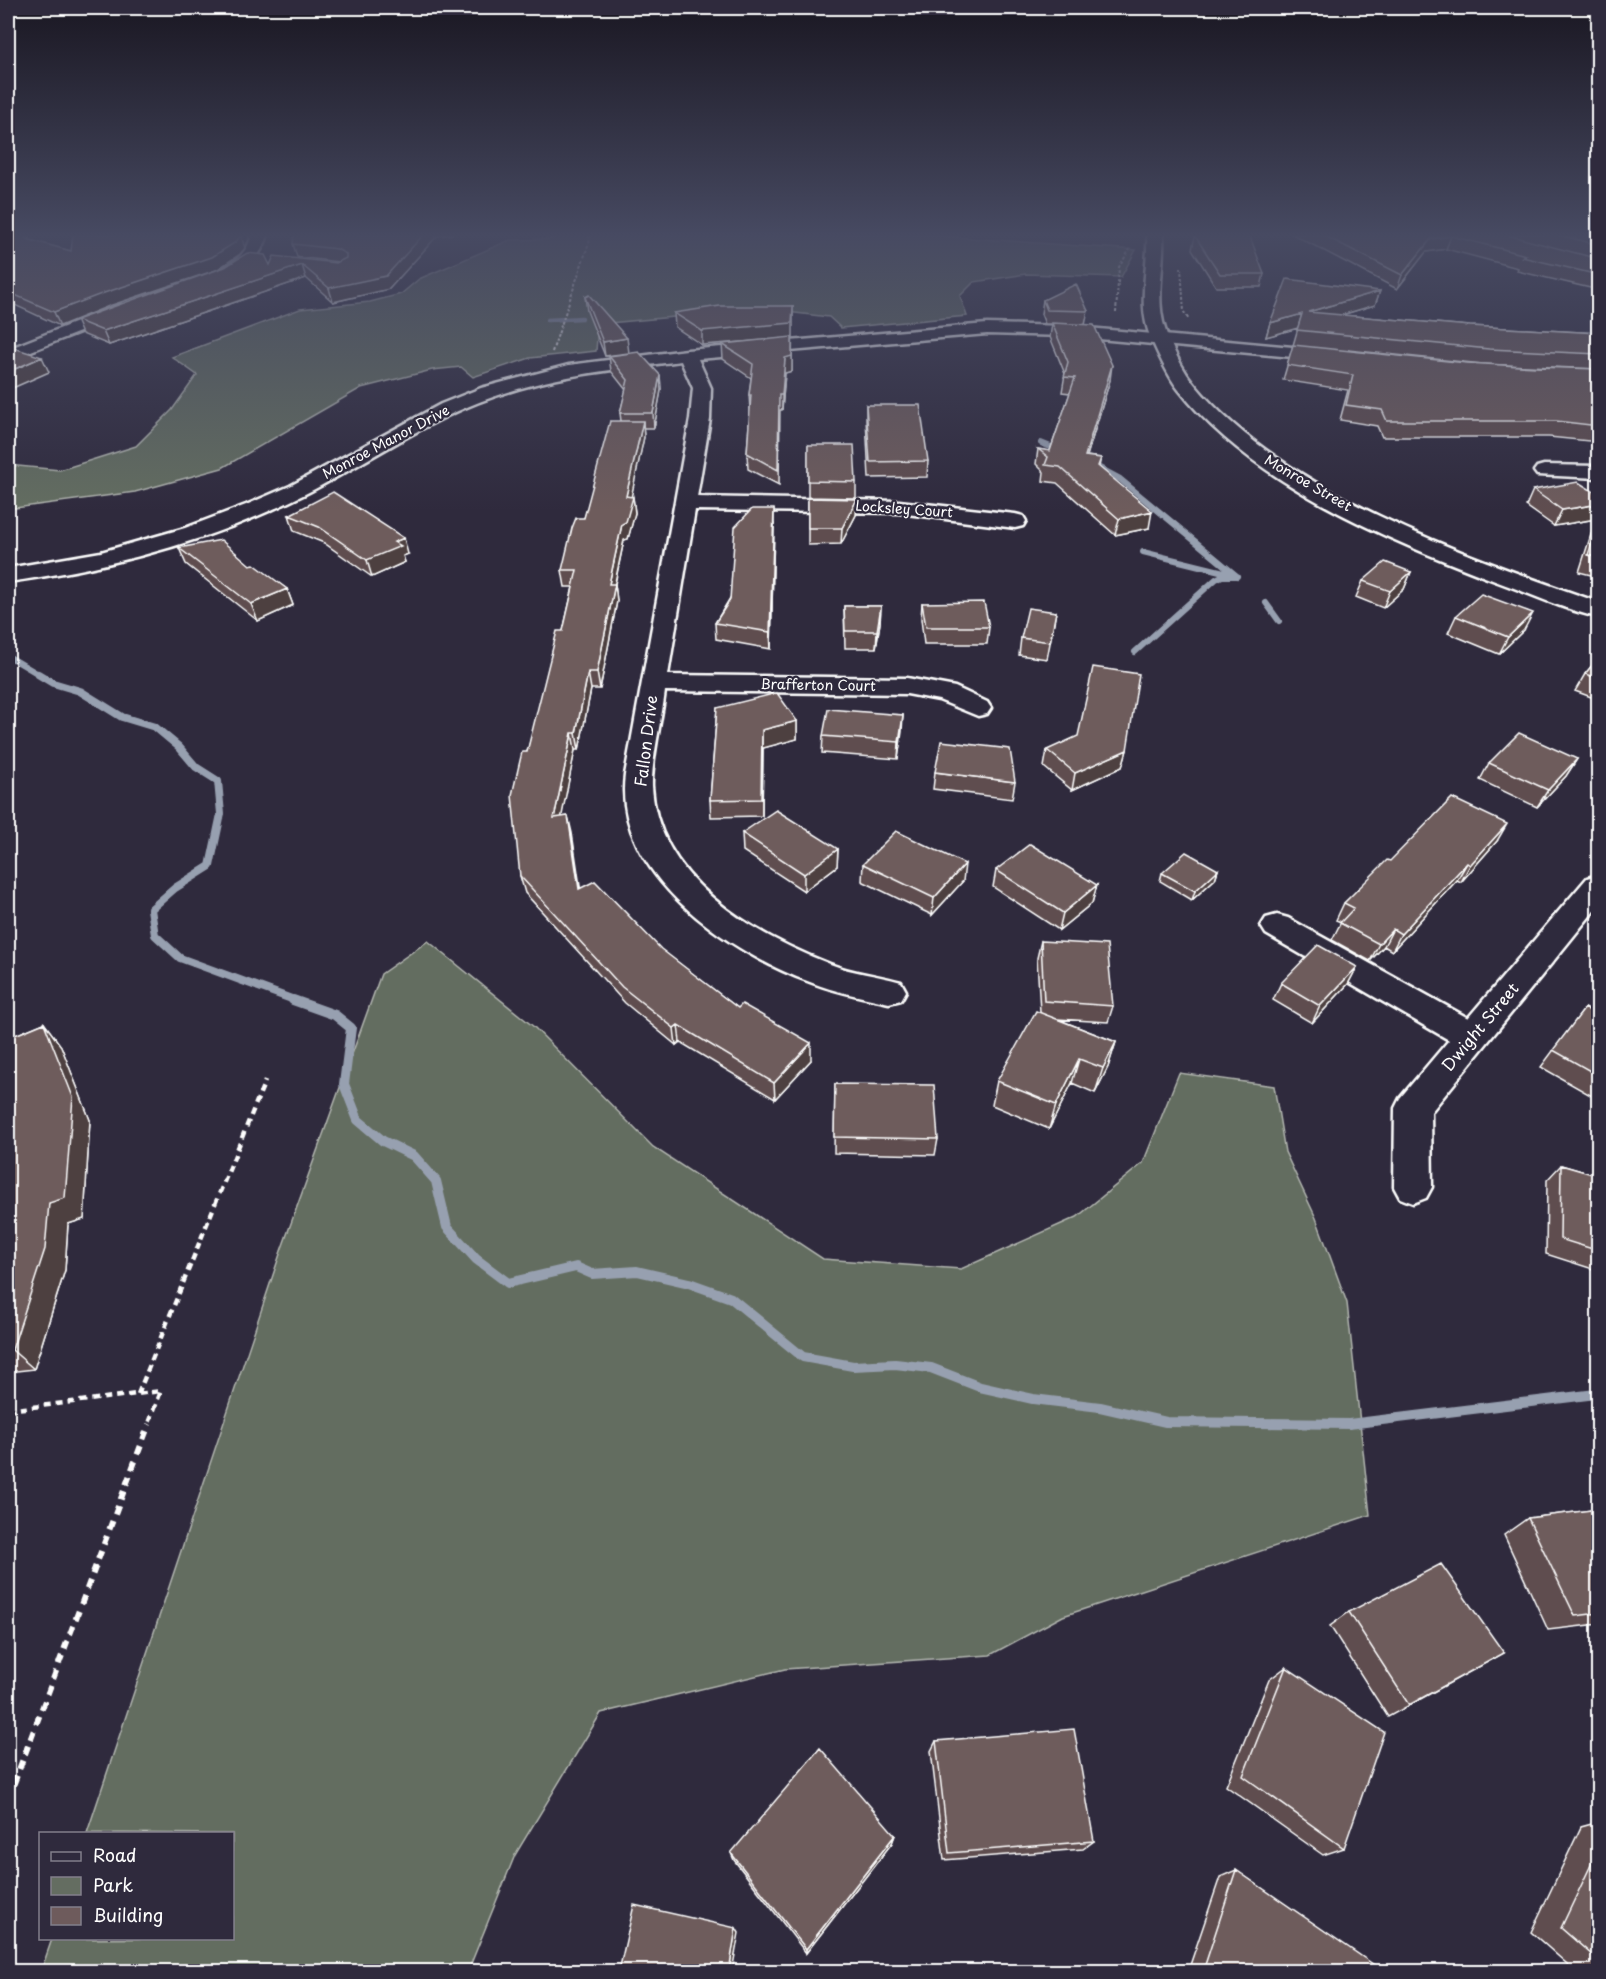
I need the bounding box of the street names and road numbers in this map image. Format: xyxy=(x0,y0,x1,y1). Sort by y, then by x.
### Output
street label: Monroe Manor Drive xyxy=(319,399,453,484)
street label: Monroe Street xyxy=(1261,449,1356,516)
street label: Locksley Court xyxy=(855,495,954,522)
street label: Brafferton Court xyxy=(760,673,876,696)
street label: Fallon Drive xyxy=(627,694,663,788)
street label: Dwight Street xyxy=(1435,977,1524,1076)

